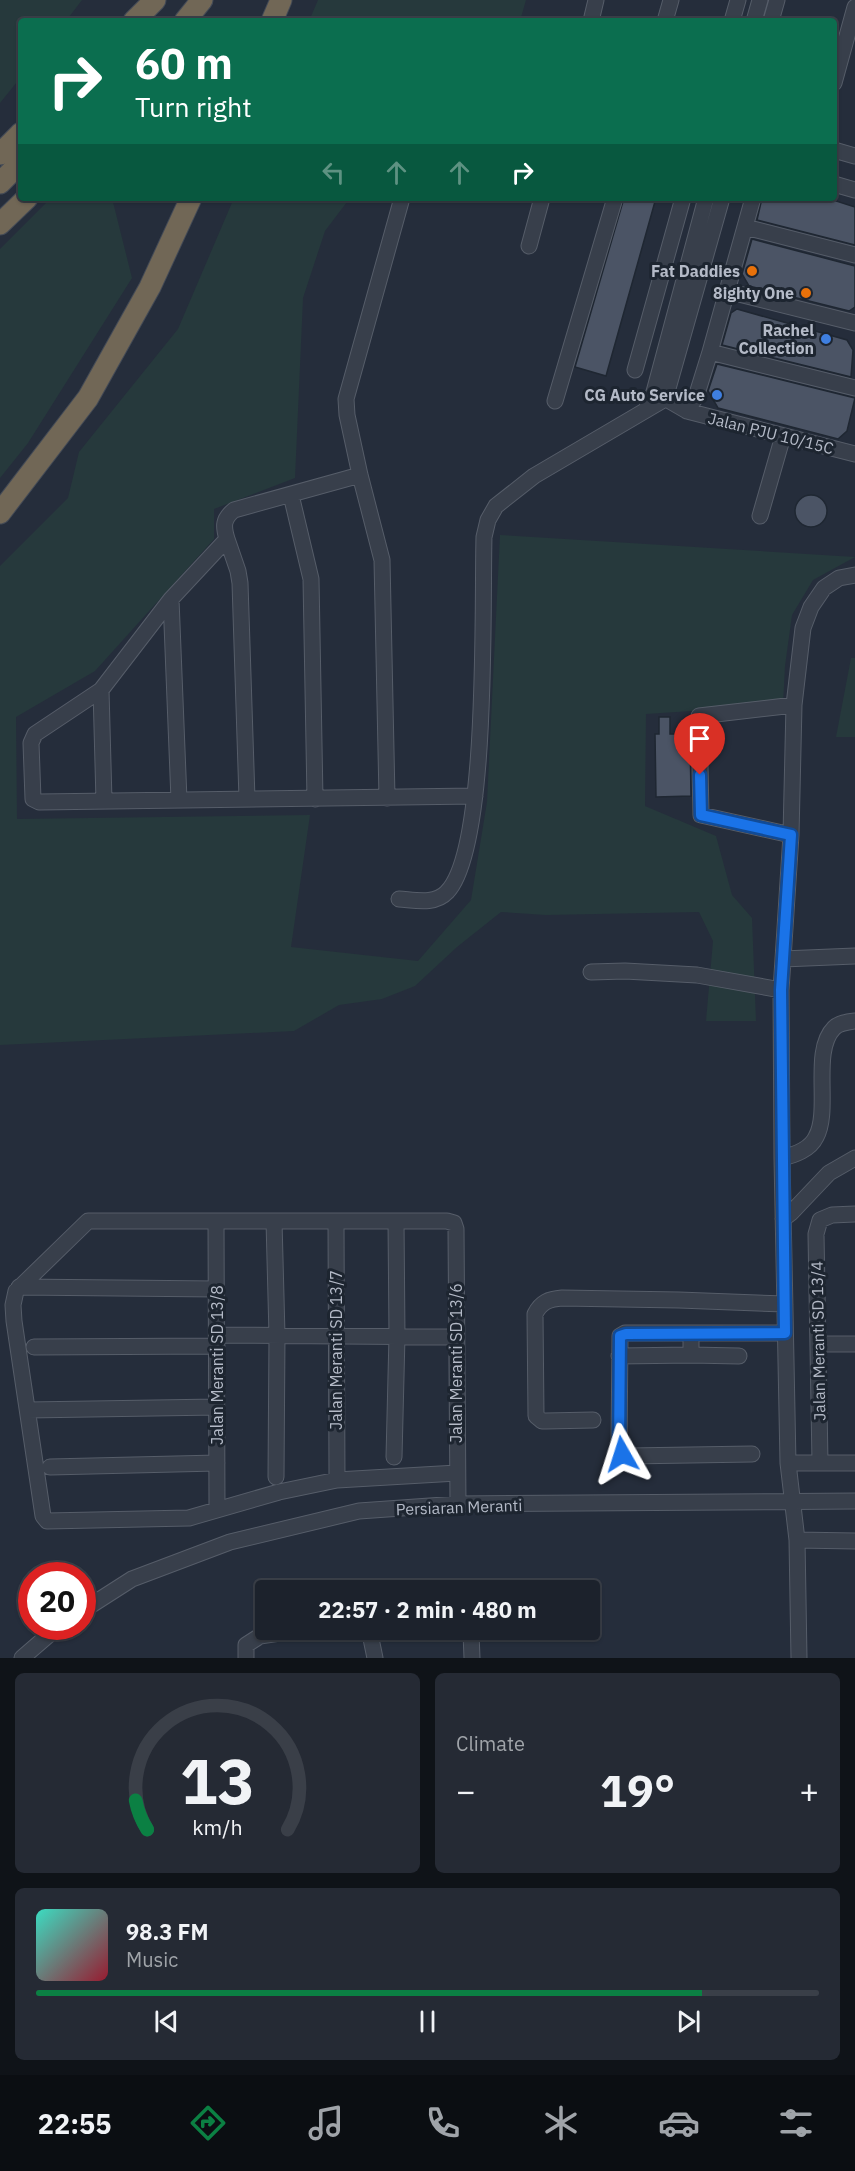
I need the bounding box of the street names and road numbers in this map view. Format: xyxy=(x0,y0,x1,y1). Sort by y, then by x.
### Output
street label: Jalan PJU 10/15C xyxy=(706,408,836,458)
street label: Jalan Meranti SD 13/4 xyxy=(807,1261,829,1421)
street label: Jalan Meranti SD 13/7 xyxy=(326,1270,346,1430)
street label: Jalan Meranti SD 13/6 xyxy=(446,1283,466,1443)
street label: Jalan Meranti SD 13/8 xyxy=(207,1285,227,1445)
street label: Persiaran Meranti xyxy=(395,1495,523,1519)

